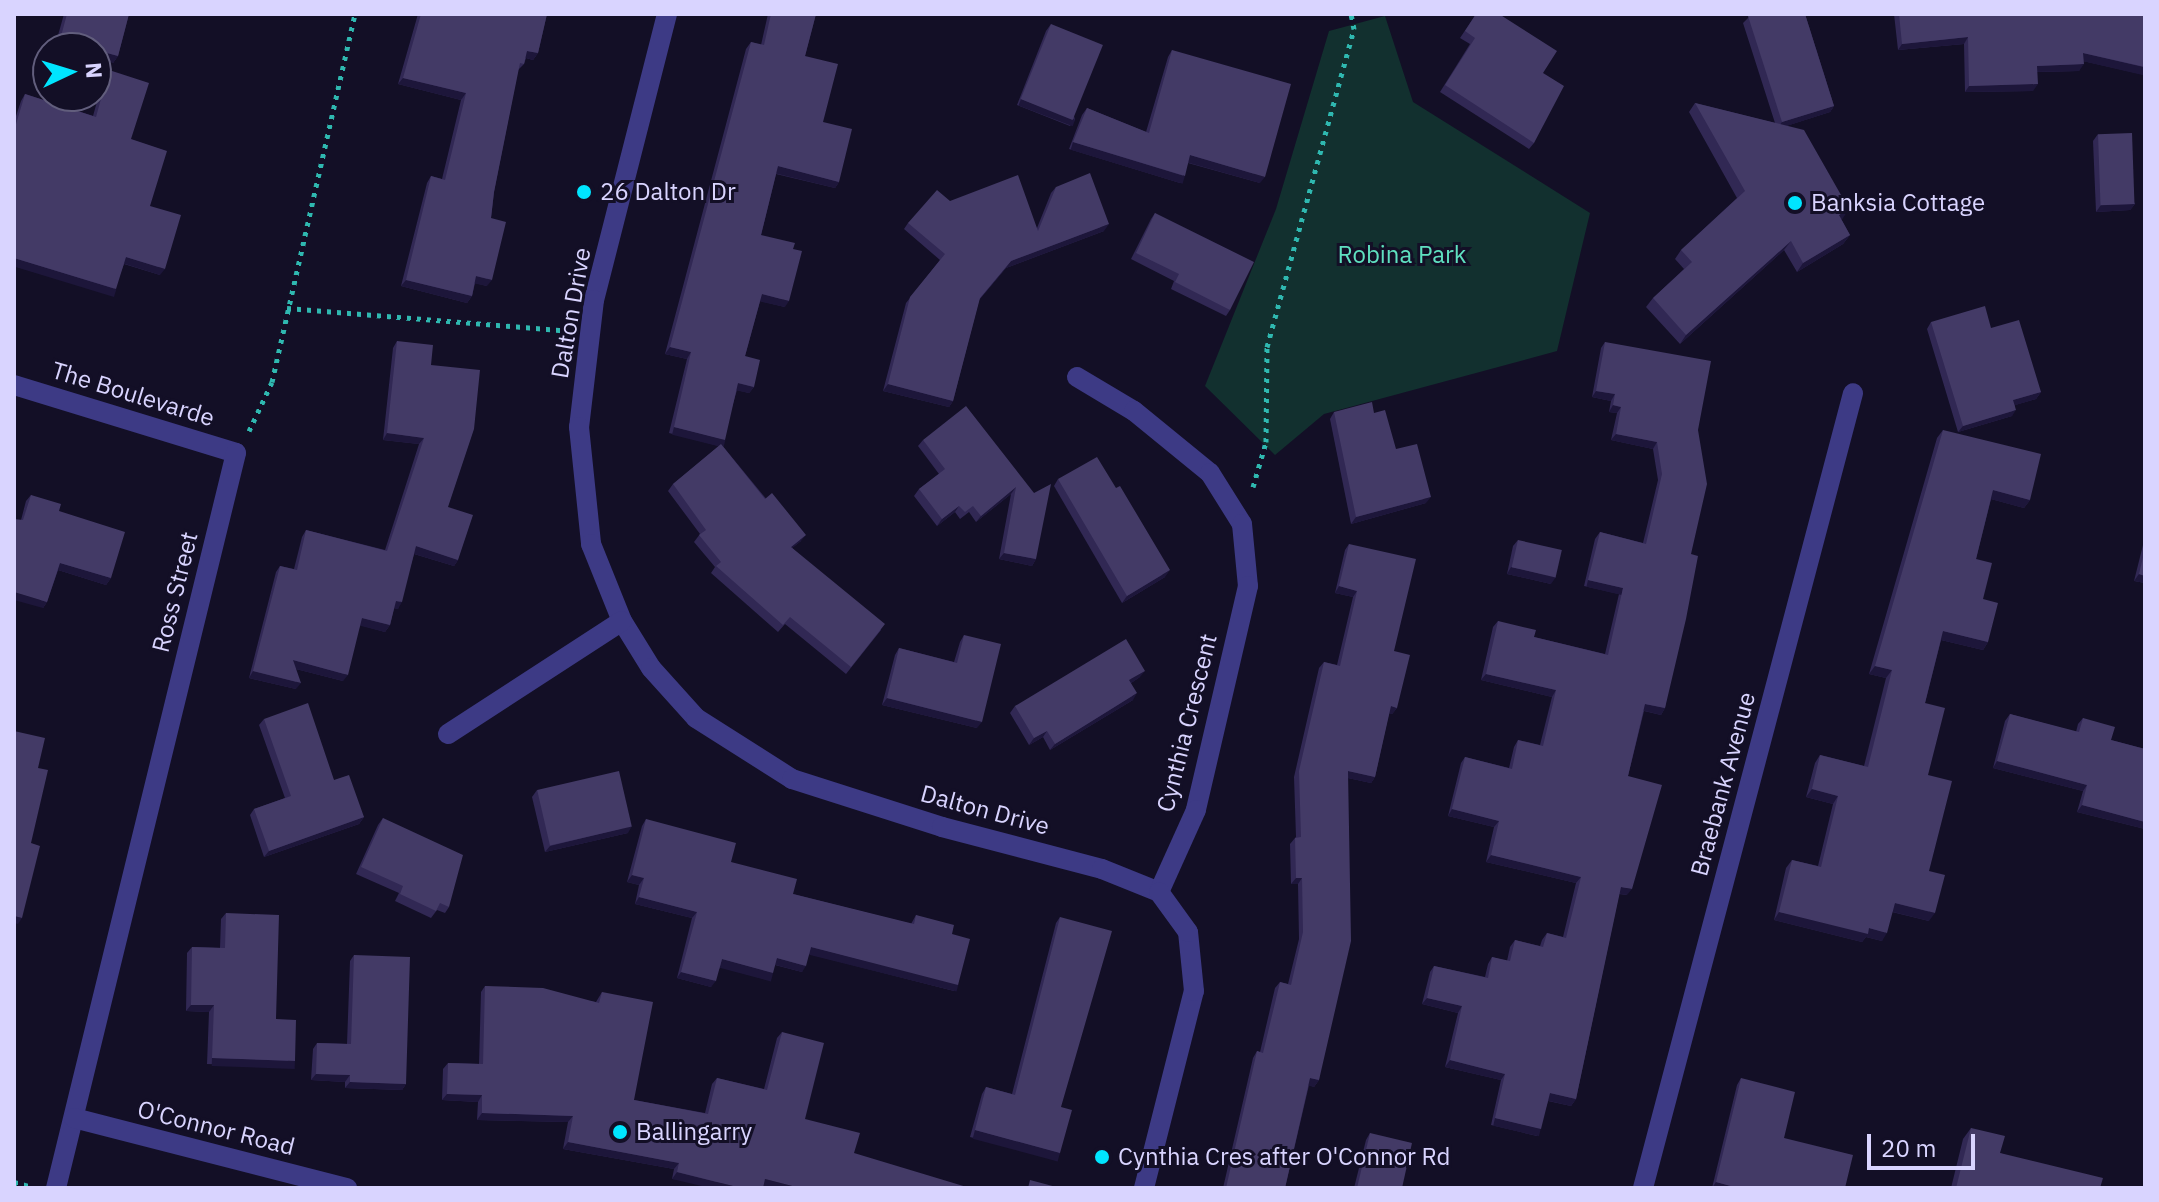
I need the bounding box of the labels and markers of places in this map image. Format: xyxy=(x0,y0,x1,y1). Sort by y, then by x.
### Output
place label: 26 Dalton Dr xyxy=(600,178,736,206)
marker: 26 Dalton Dr xyxy=(575,183,593,201)
place label: Banksia Cottage xyxy=(1811,189,1985,217)
marker: Banksia Cottage xyxy=(1786,194,1804,212)
place label: Ballingarry xyxy=(636,1118,752,1146)
marker: Ballingarry xyxy=(611,1123,629,1141)
place label: Cynthia Cres after O'Connor Rd xyxy=(1118,1143,1450,1171)
marker: Cynthia Cres after O'Connor Rd xyxy=(1093,1148,1111,1166)

